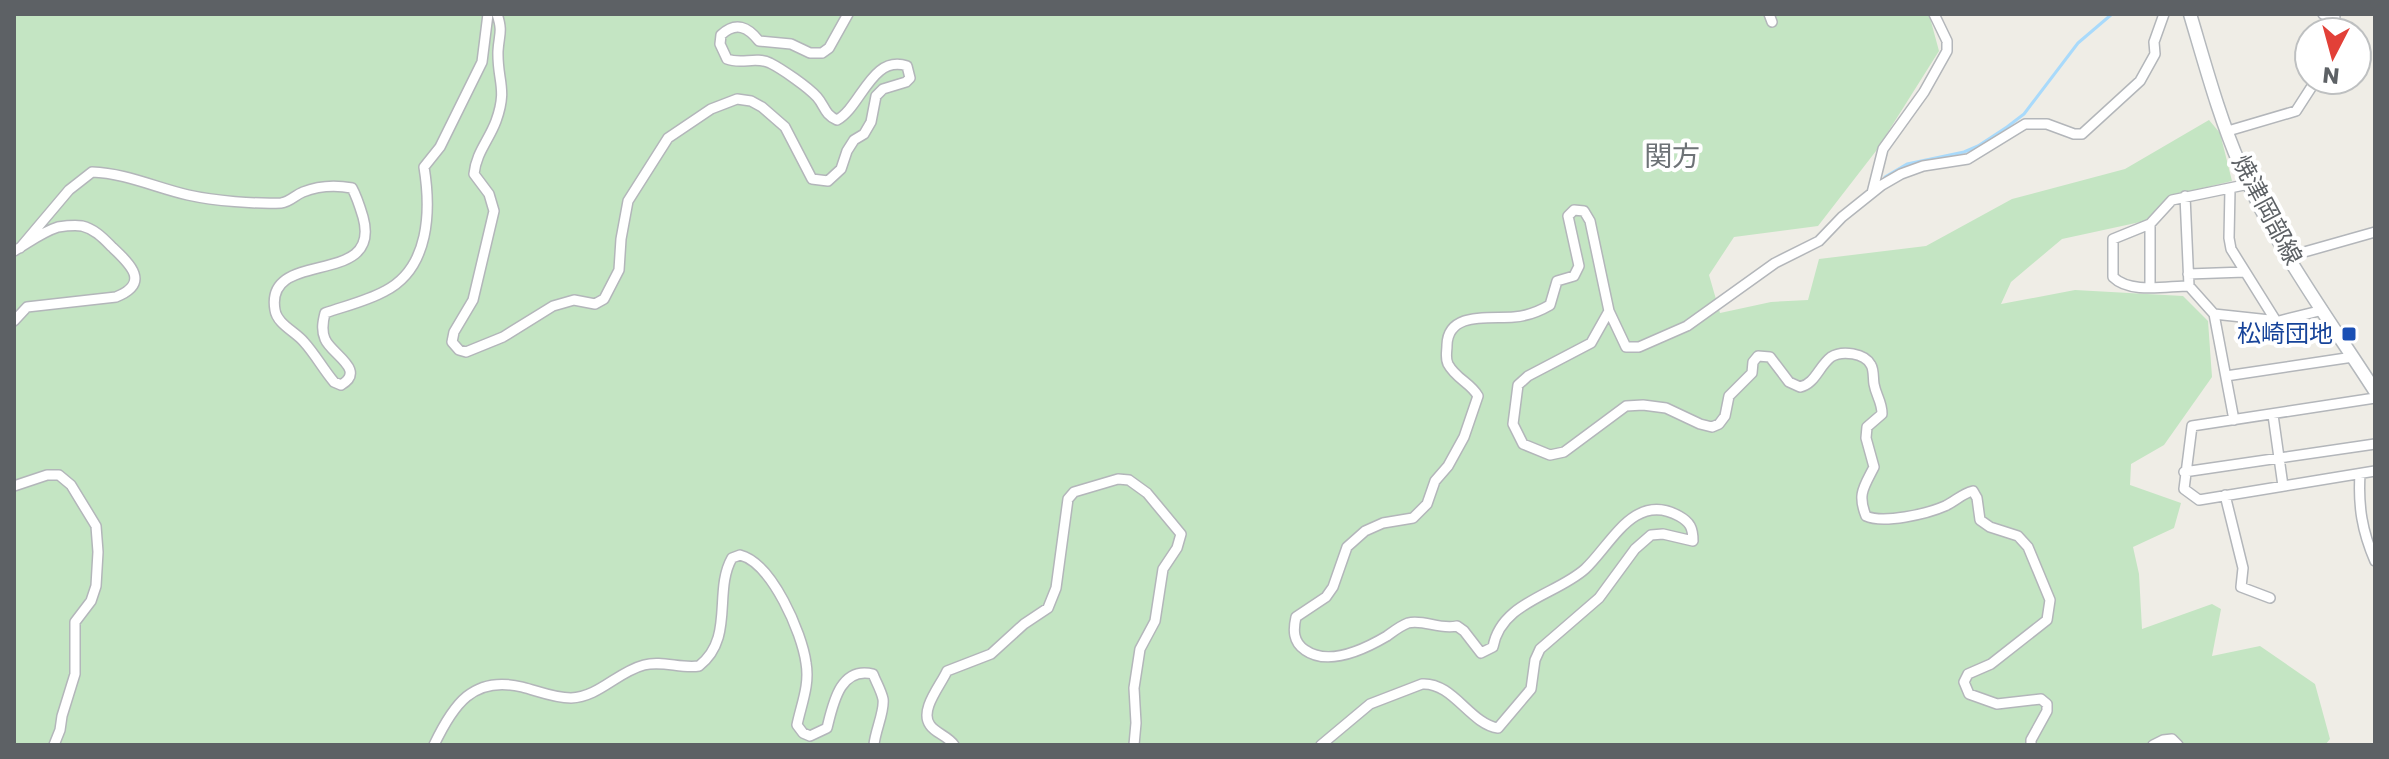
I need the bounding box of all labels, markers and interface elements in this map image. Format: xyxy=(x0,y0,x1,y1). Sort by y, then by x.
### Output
north arrow xyxy=(2293,16,2373,96)
text: N xyxy=(2321,59,2341,92)
district label: 関方 xyxy=(1644,137,1700,176)
street label: 焼津岡部線 xyxy=(2225,149,2310,270)
place label: 松崎団地 xyxy=(2237,317,2333,350)
marker: 松崎団地 xyxy=(2340,325,2358,343)

